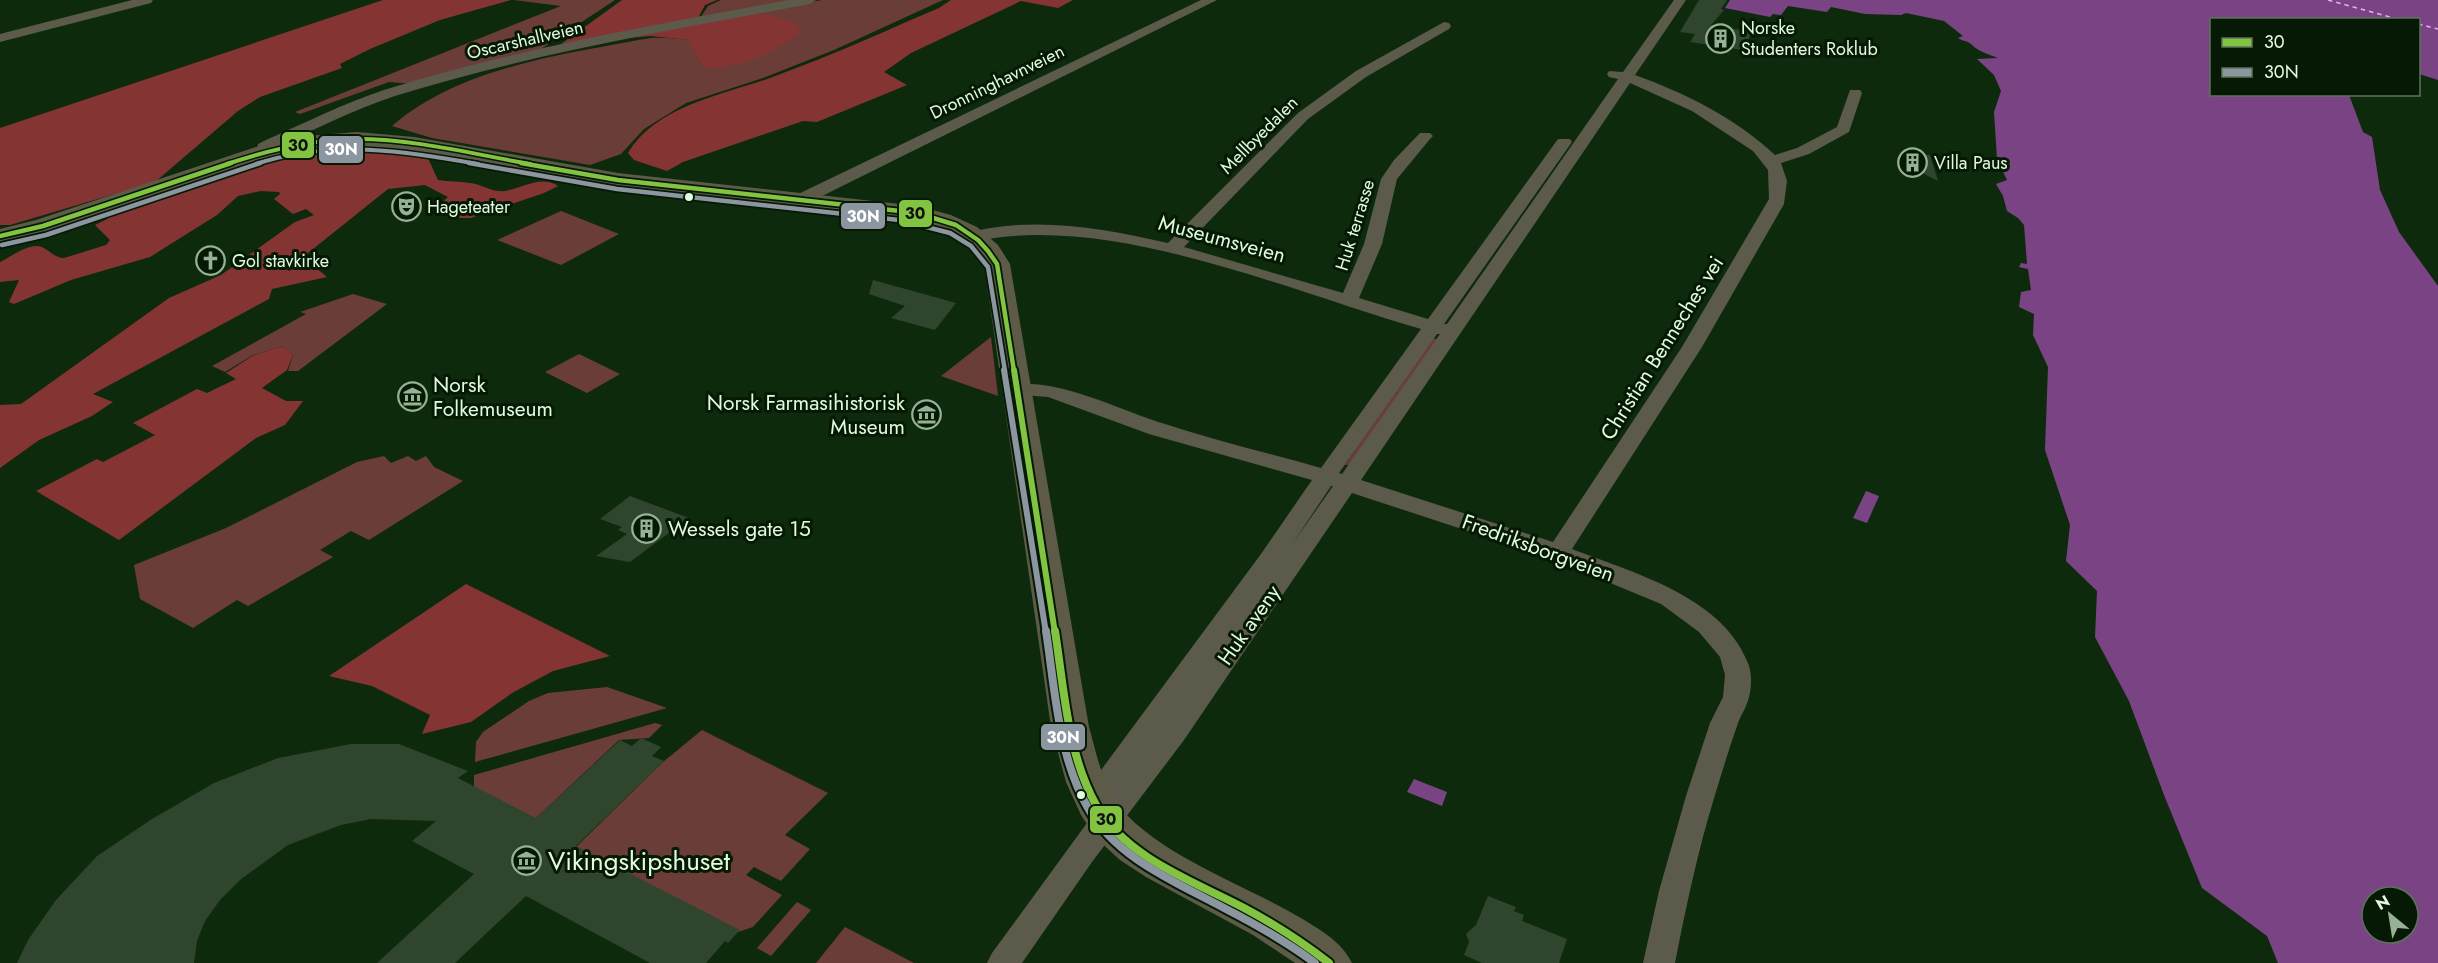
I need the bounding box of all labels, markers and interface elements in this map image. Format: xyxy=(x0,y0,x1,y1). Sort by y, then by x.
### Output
street label: Oscarshallveien xyxy=(464,14,586,66)
place label: Norske Studenters Roklub xyxy=(1741,15,1878,62)
legend xyxy=(2210,18,2420,96)
building icon: Norske Studenters Roklub xyxy=(1704,22,1736,54)
text: 30 xyxy=(2264,29,2285,55)
street label: Dronninghavnveien xyxy=(925,38,1069,126)
text: 30N xyxy=(2264,59,2299,85)
street label: Mellbyedalen xyxy=(1214,90,1304,180)
line badge: 30 xyxy=(281,131,315,159)
text: 30 xyxy=(288,134,308,157)
line badge: 30N xyxy=(318,135,364,164)
text: 30N xyxy=(324,138,358,161)
building icon: Villa Paus xyxy=(1897,147,1929,179)
place label: Villa Paus xyxy=(1934,150,2008,176)
street label: Huk terrasse xyxy=(1329,176,1381,274)
theatre icon: Hageteater xyxy=(390,191,422,223)
unlabelled marker xyxy=(683,191,695,203)
place label: Hageteater xyxy=(427,194,511,220)
line badge: 30 xyxy=(898,199,933,228)
line badge: 30N xyxy=(840,202,886,230)
text: 30 xyxy=(905,202,925,225)
text: 30N xyxy=(846,205,880,228)
street label: Museumsveien xyxy=(1155,208,1289,270)
church icon: Gol stavkirke xyxy=(195,245,227,277)
place label: Gol stavkirke xyxy=(232,248,329,274)
street label: Christian Benneches vei xyxy=(1593,250,1731,446)
place label: Norsk Folkemuseum xyxy=(433,370,553,424)
museum icon: Norsk Folkemuseum xyxy=(396,381,428,413)
place label: Norsk Farmasihistorisk Museum xyxy=(707,388,906,442)
museum icon: Norsk Farmasihistorisk Museum xyxy=(910,399,942,431)
street label: Fredriksborgveien xyxy=(1458,507,1618,589)
building icon: Wessels gate 15 xyxy=(631,513,663,545)
place label: Wessels gate 15 xyxy=(668,514,811,544)
street label: Huk aveny xyxy=(1210,578,1288,671)
line badge: 30N xyxy=(1040,723,1086,751)
text: 30N xyxy=(1046,726,1080,749)
unlabelled marker xyxy=(1075,789,1087,801)
line badge: 30 xyxy=(1089,805,1123,834)
text: 30 xyxy=(1096,808,1116,831)
place label: Vikingskipshuset xyxy=(548,842,731,880)
museum icon: Vikingskipshuset xyxy=(511,845,543,877)
north arrow xyxy=(2360,885,2420,945)
text: N xyxy=(2371,889,2394,916)

